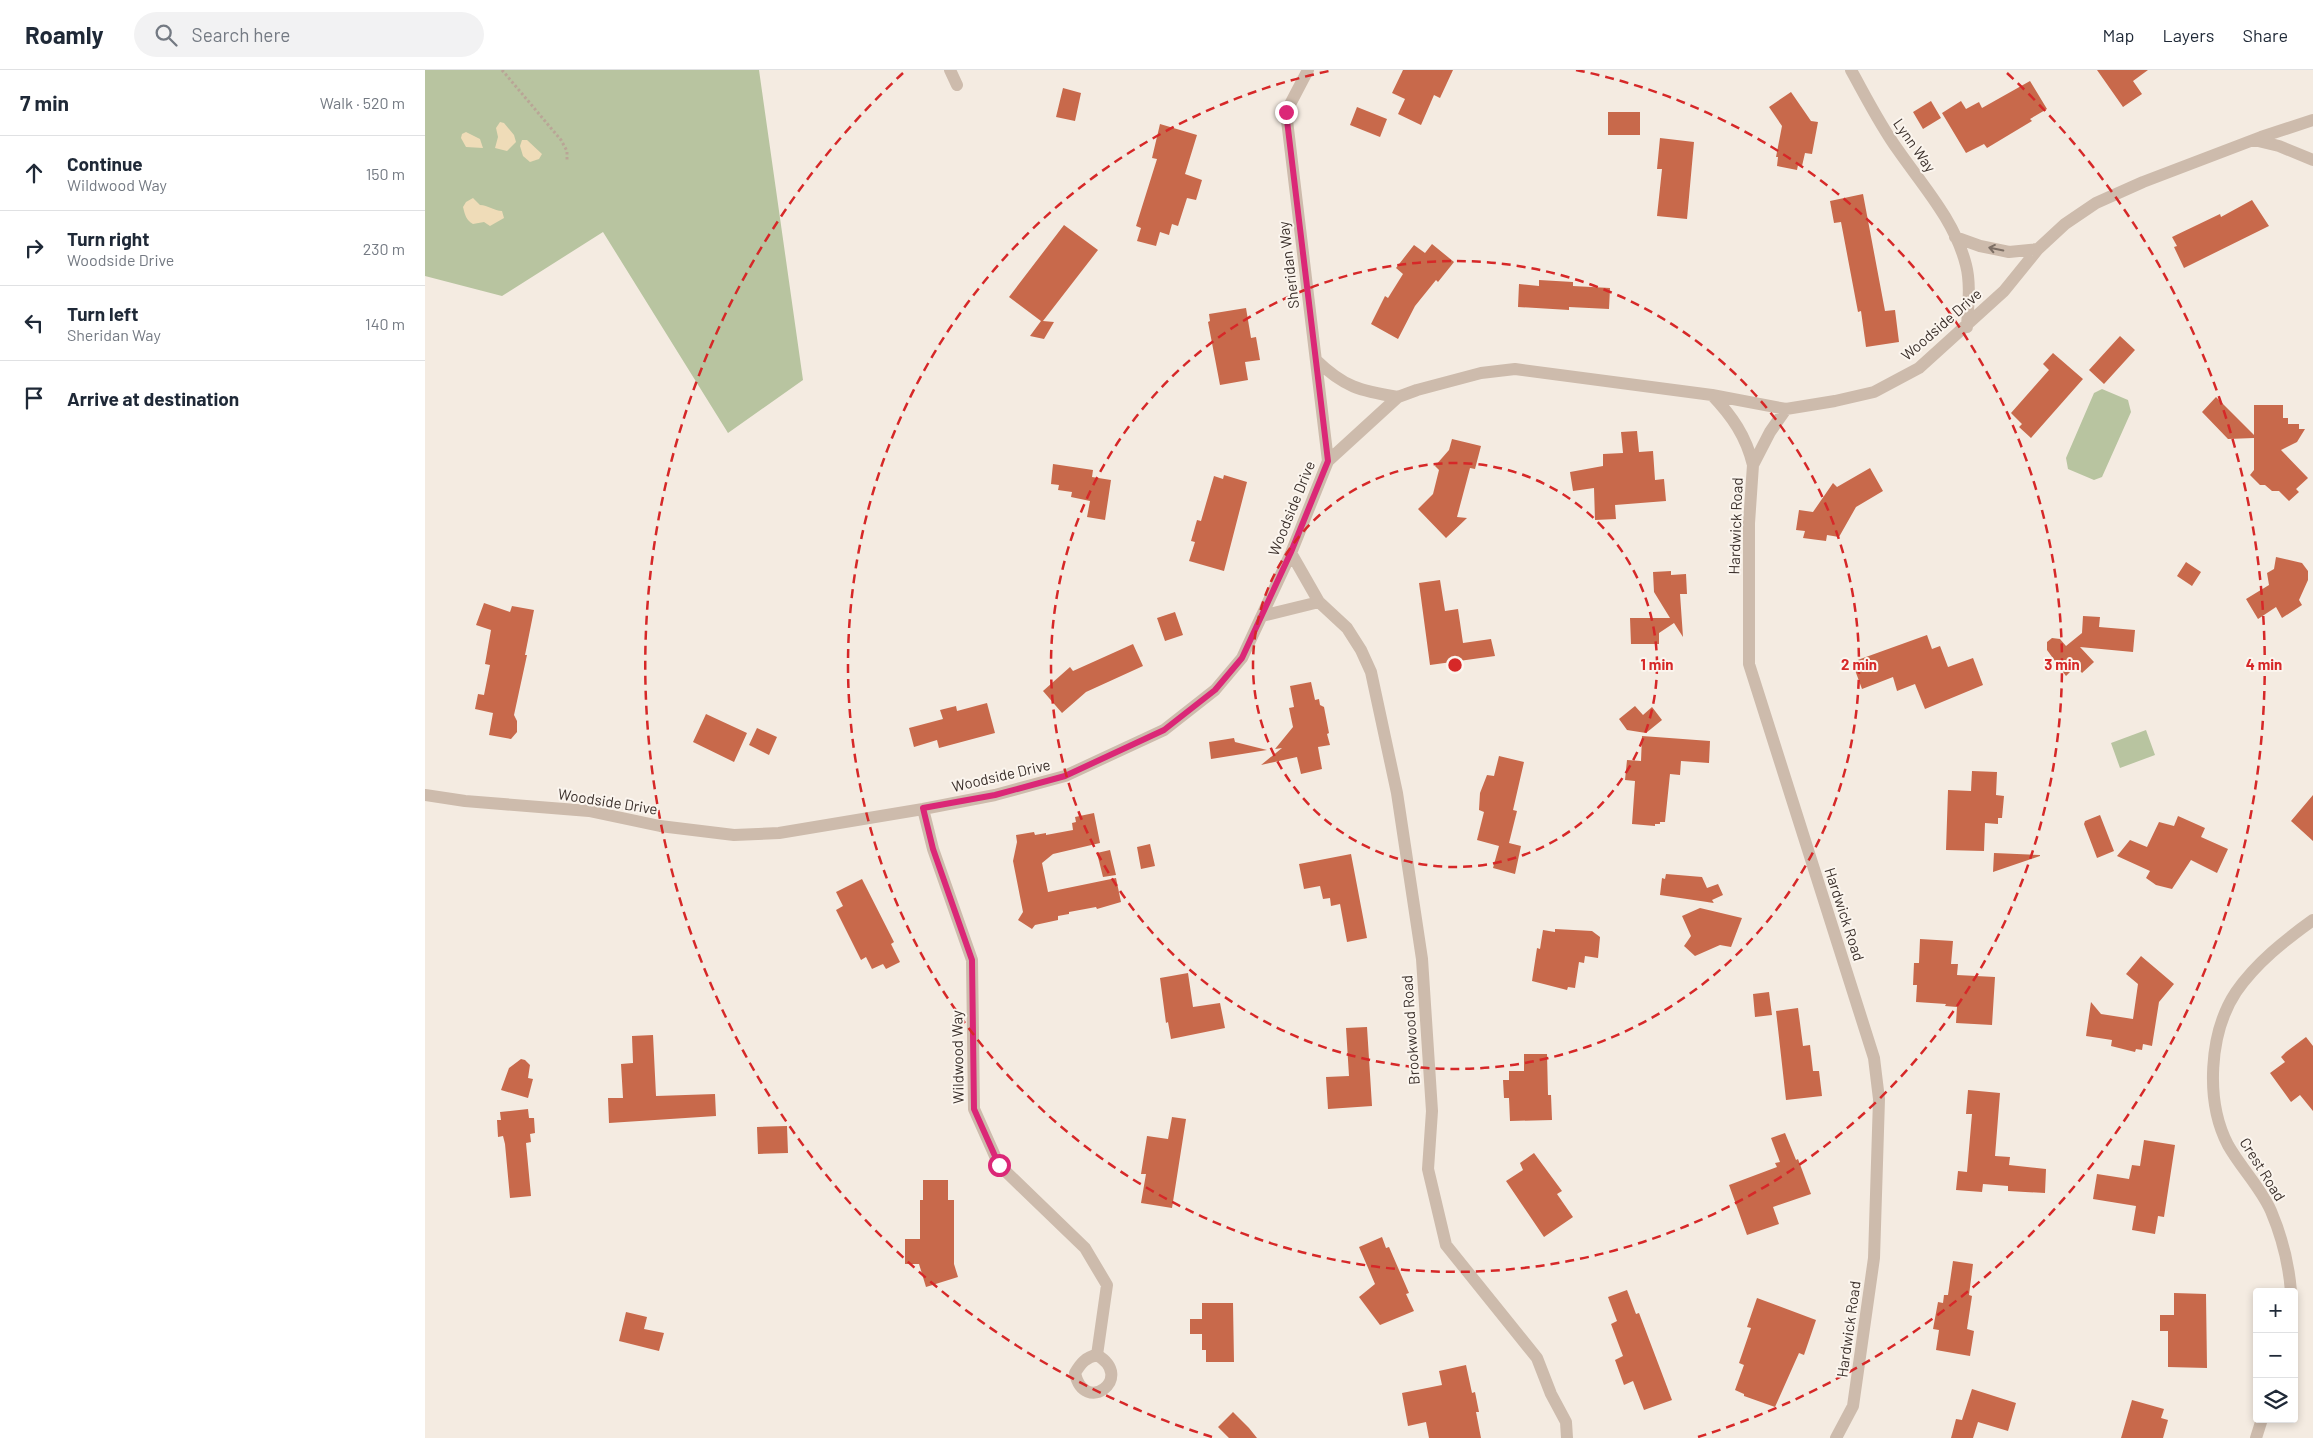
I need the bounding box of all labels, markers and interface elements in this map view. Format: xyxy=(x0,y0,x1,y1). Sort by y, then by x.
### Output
search box xyxy=(134,12,484,57)
text: Roamly xyxy=(25,20,104,49)
icon: search xyxy=(152,21,180,49)
text: Search here xyxy=(192,23,290,46)
text: Map xyxy=(2102,24,2134,46)
text: Layers xyxy=(2162,24,2215,46)
text: Share xyxy=(2243,24,2288,46)
text: 7 min xyxy=(20,90,69,115)
text: Walk · 520 m xyxy=(320,93,405,112)
route end xyxy=(1275,101,1298,124)
street label: Lynn Way xyxy=(1890,115,1940,175)
text: Continue xyxy=(67,152,143,175)
icon: ahead xyxy=(20,159,48,187)
text: 150 m xyxy=(366,164,405,183)
text: Wildwood Way xyxy=(67,175,167,194)
street label: Sheridan Way xyxy=(1274,220,1302,310)
text: Turn right xyxy=(67,227,149,250)
icon: right xyxy=(20,234,48,262)
text: 230 m xyxy=(363,239,405,258)
one-way arrow xyxy=(1988,244,2004,254)
text: Woodside Drive xyxy=(67,250,174,269)
street label: Woodside Drive xyxy=(1897,284,1985,364)
text: Turn left xyxy=(67,302,138,325)
icon: left xyxy=(20,309,48,337)
text: 140 m xyxy=(365,314,405,333)
text: Sheridan Way xyxy=(67,325,161,344)
icon: arrive xyxy=(20,384,48,412)
text: Arrive at destination xyxy=(67,387,239,410)
street label: Woodside Drive xyxy=(1264,458,1318,558)
street label: Hardwick Road xyxy=(1724,477,1746,575)
text: 1 min xyxy=(1641,655,1673,673)
text: 2 min xyxy=(1841,655,1877,673)
text: 3 min xyxy=(2044,655,2080,673)
text: 4 min xyxy=(2246,655,2282,673)
centre of rings xyxy=(1446,656,1464,674)
street label: Woodside Drive xyxy=(950,755,1052,795)
street label: Woodside Drive xyxy=(557,784,659,818)
street label: Hardwick Road xyxy=(1821,865,1869,963)
street label: Brookwood Road xyxy=(1397,975,1423,1085)
street label: Wildwood Way xyxy=(947,1010,967,1104)
street label: Crest Road xyxy=(2237,1134,2289,1204)
route start xyxy=(988,1154,1011,1177)
street label: Hardwick Road xyxy=(1832,1280,1864,1378)
map controls xyxy=(2253,1288,2298,1423)
button: + xyxy=(2253,1288,2298,1333)
button: − xyxy=(2253,1333,2298,1378)
button: layers xyxy=(2253,1378,2298,1423)

